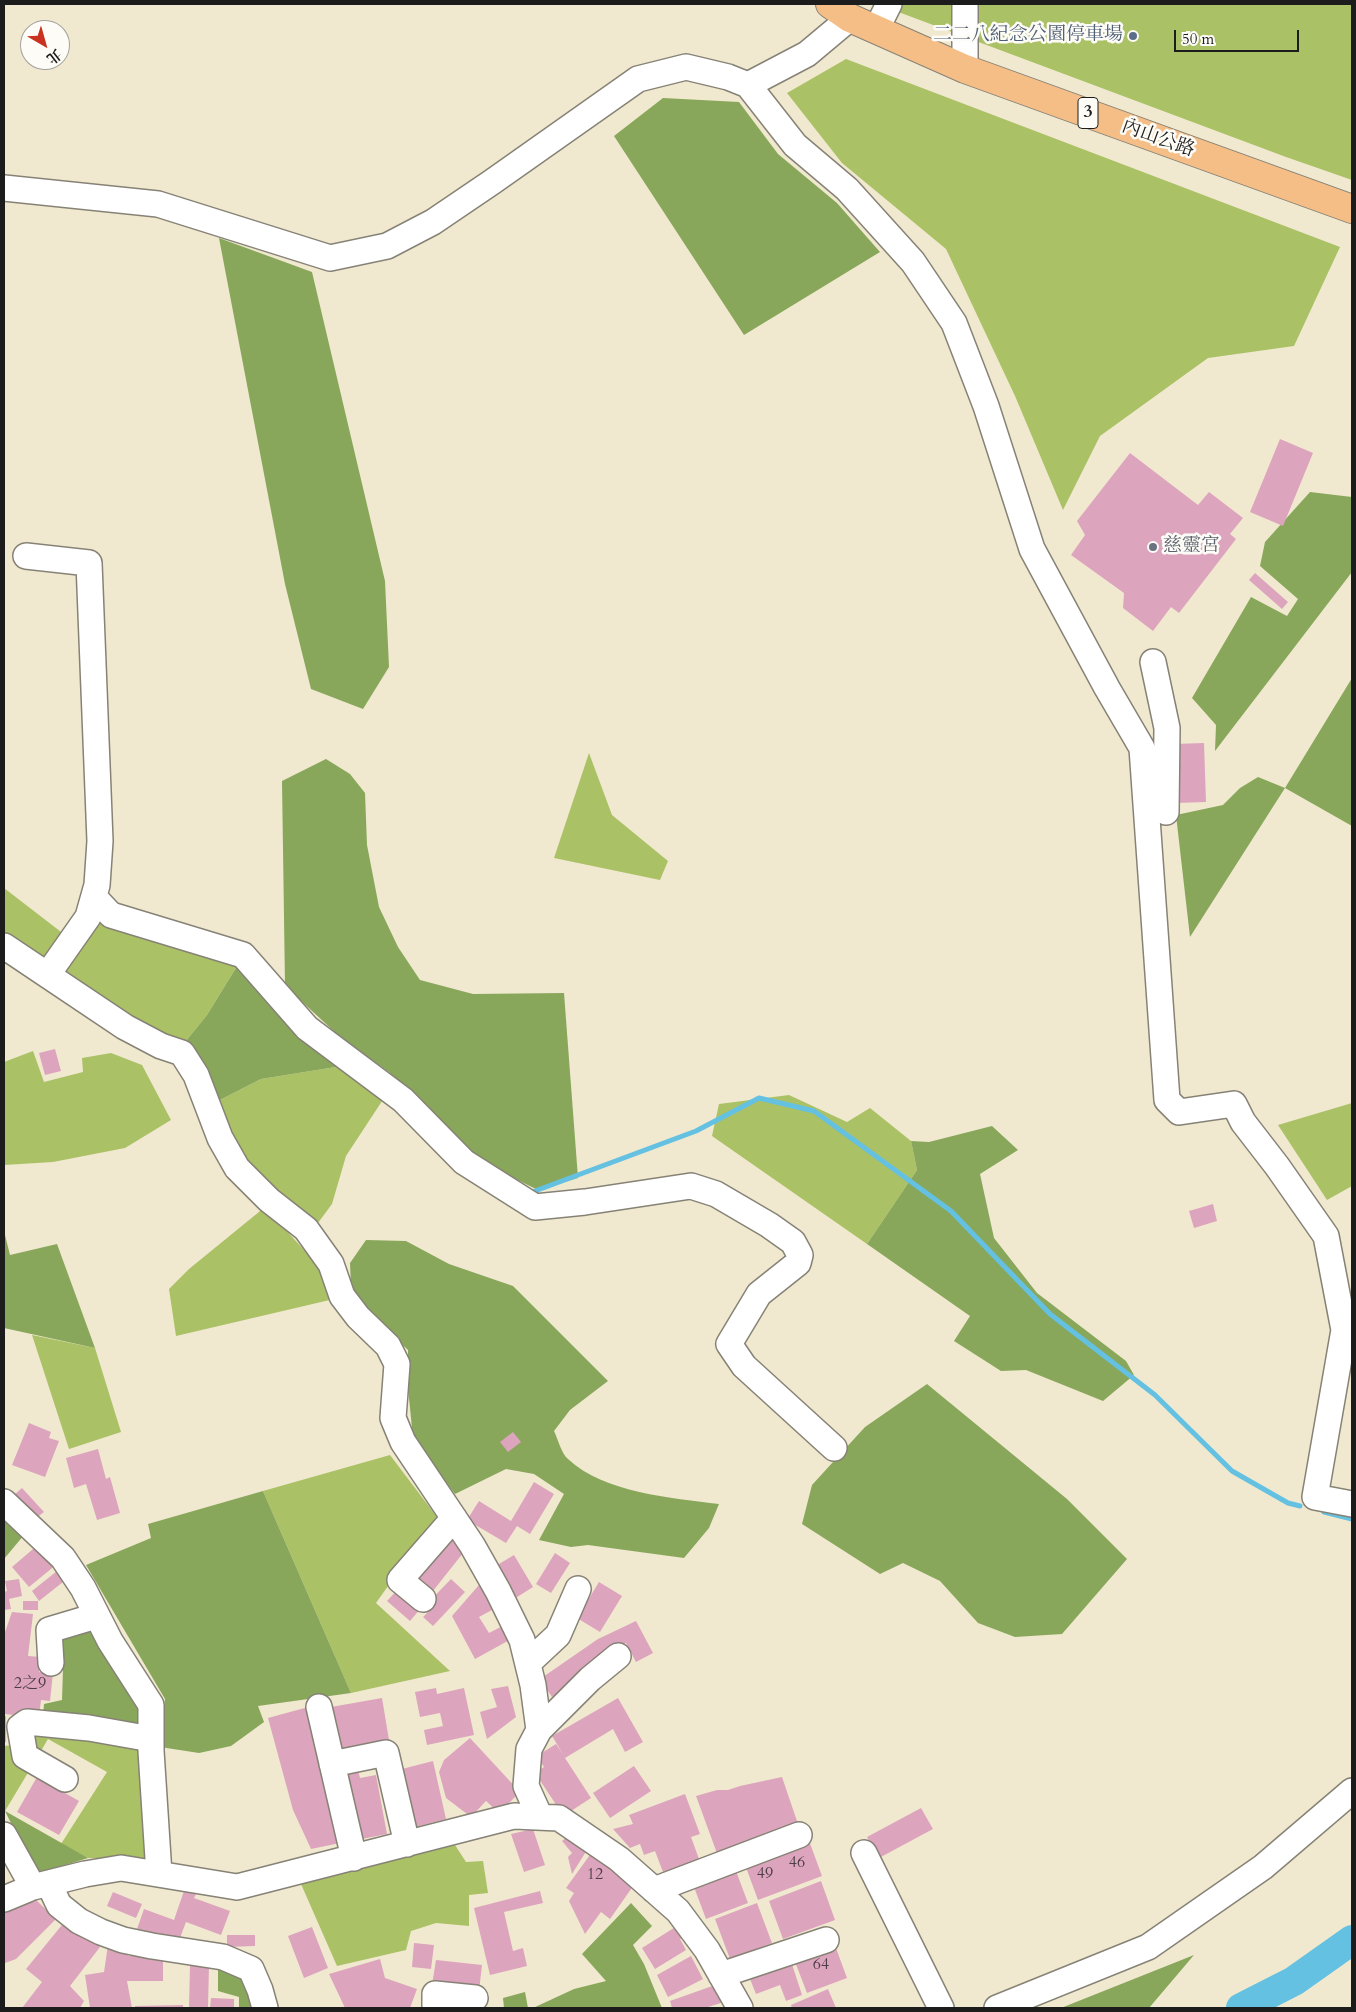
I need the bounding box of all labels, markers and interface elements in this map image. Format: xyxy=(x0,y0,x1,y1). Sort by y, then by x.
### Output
north arrow xyxy=(20,20,70,70)
scale bar xyxy=(1176,20,1301,52)
place label: 二二八紀念公園停車場 xyxy=(933,25,1123,47)
text: 50 m xyxy=(1182,29,1214,49)
marker: 二二八紀念公園停車場 xyxy=(1127,30,1139,42)
text: 北 xyxy=(43,45,65,68)
road number: 3 xyxy=(1078,98,1098,128)
street label: 內山公路 xyxy=(1118,115,1198,163)
place label: 慈靈宮 xyxy=(1163,536,1220,558)
marker: 慈靈宮 xyxy=(1147,541,1159,553)
house number: 2之9 xyxy=(14,1674,46,1694)
house number: 46 xyxy=(789,1853,805,1873)
house number: 49 xyxy=(757,1864,773,1884)
house number: 12 xyxy=(587,1865,603,1885)
house number: 64 xyxy=(813,1955,829,1975)

